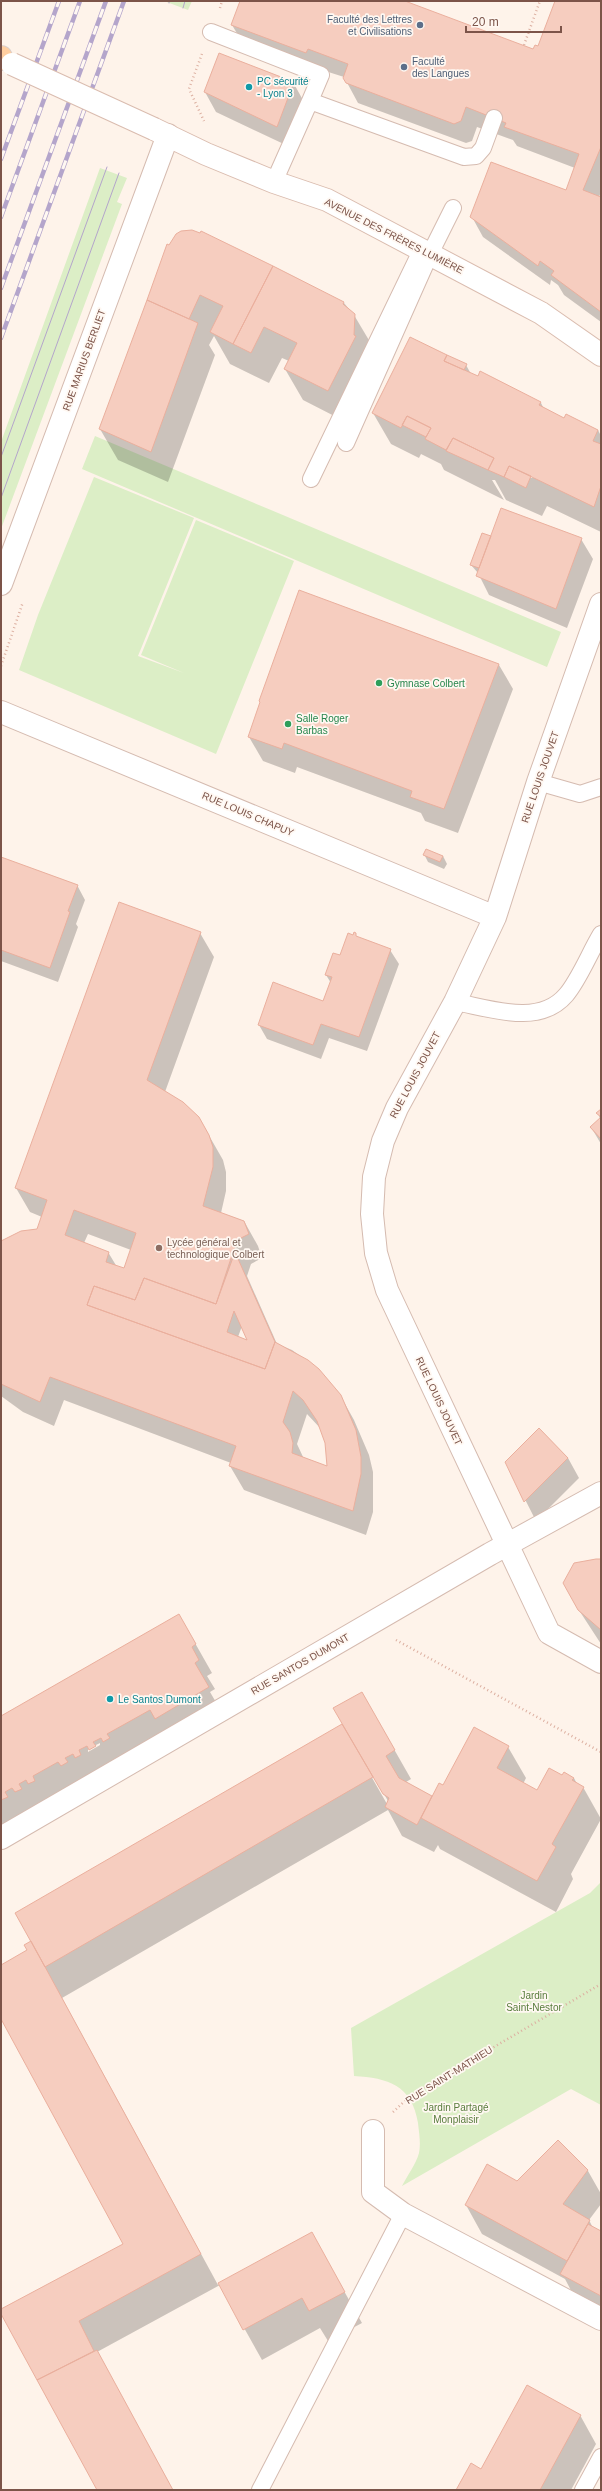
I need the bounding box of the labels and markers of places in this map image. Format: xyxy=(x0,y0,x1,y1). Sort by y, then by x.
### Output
place label: Faculté des Lettres et Civilisations xyxy=(327,14,412,37)
marker: Faculté des Lettres et Civilisations xyxy=(415,20,425,30)
place label: Faculté des Langues xyxy=(412,56,469,79)
marker: Faculté des Langues xyxy=(399,62,409,72)
place label: PC sécurité - Lyon 3 xyxy=(257,76,309,99)
marker: PC sécurité - Lyon 3 xyxy=(244,82,254,92)
marker: Gymnase Colbert xyxy=(374,678,384,688)
place label: Gymnase Colbert xyxy=(387,678,465,689)
place label: Salle Roger Barbas xyxy=(296,713,349,736)
marker: Salle Roger Barbas xyxy=(283,719,293,729)
place label: Lycée général et technologique Colbert xyxy=(167,1237,265,1260)
marker: Lycée général et technologique Colbert xyxy=(154,1243,164,1253)
marker: Le Santos Dumont xyxy=(105,1694,115,1704)
place label: Le Santos Dumont xyxy=(118,1694,201,1705)

